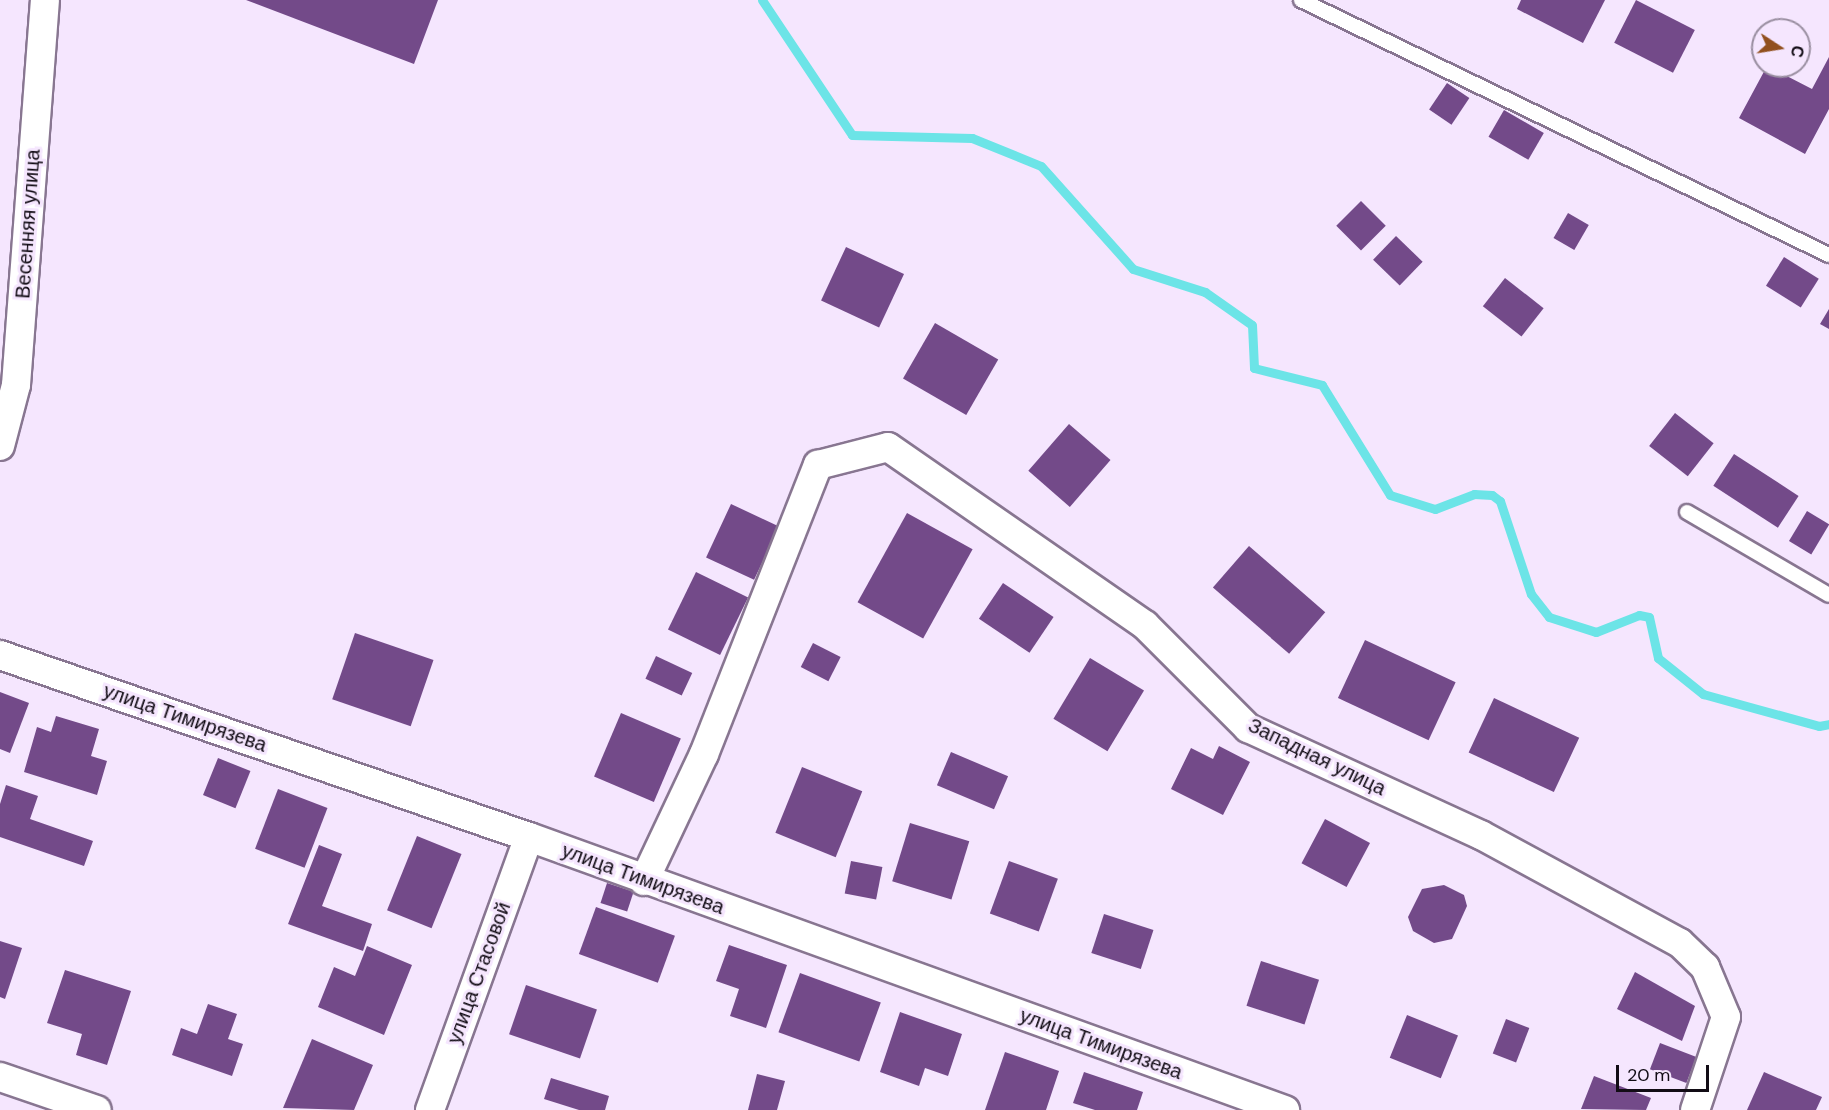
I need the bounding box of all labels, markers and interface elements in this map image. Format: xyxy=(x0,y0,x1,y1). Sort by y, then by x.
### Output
north arrow xyxy=(1751,18,1811,78)
text: С xyxy=(1786,44,1809,59)
street label: Весенняя улица xyxy=(11,149,45,299)
street label: улица Тимирязева xyxy=(100,679,270,757)
street label: Западная улица xyxy=(1244,713,1390,801)
street label: улица Тимирязева xyxy=(559,838,727,920)
street label: улица Стасовой xyxy=(442,899,516,1047)
street label: улица Тимирязева xyxy=(1017,1003,1185,1085)
scale bar xyxy=(1619,1053,1712,1091)
text: 20 m xyxy=(1627,1063,1670,1087)

